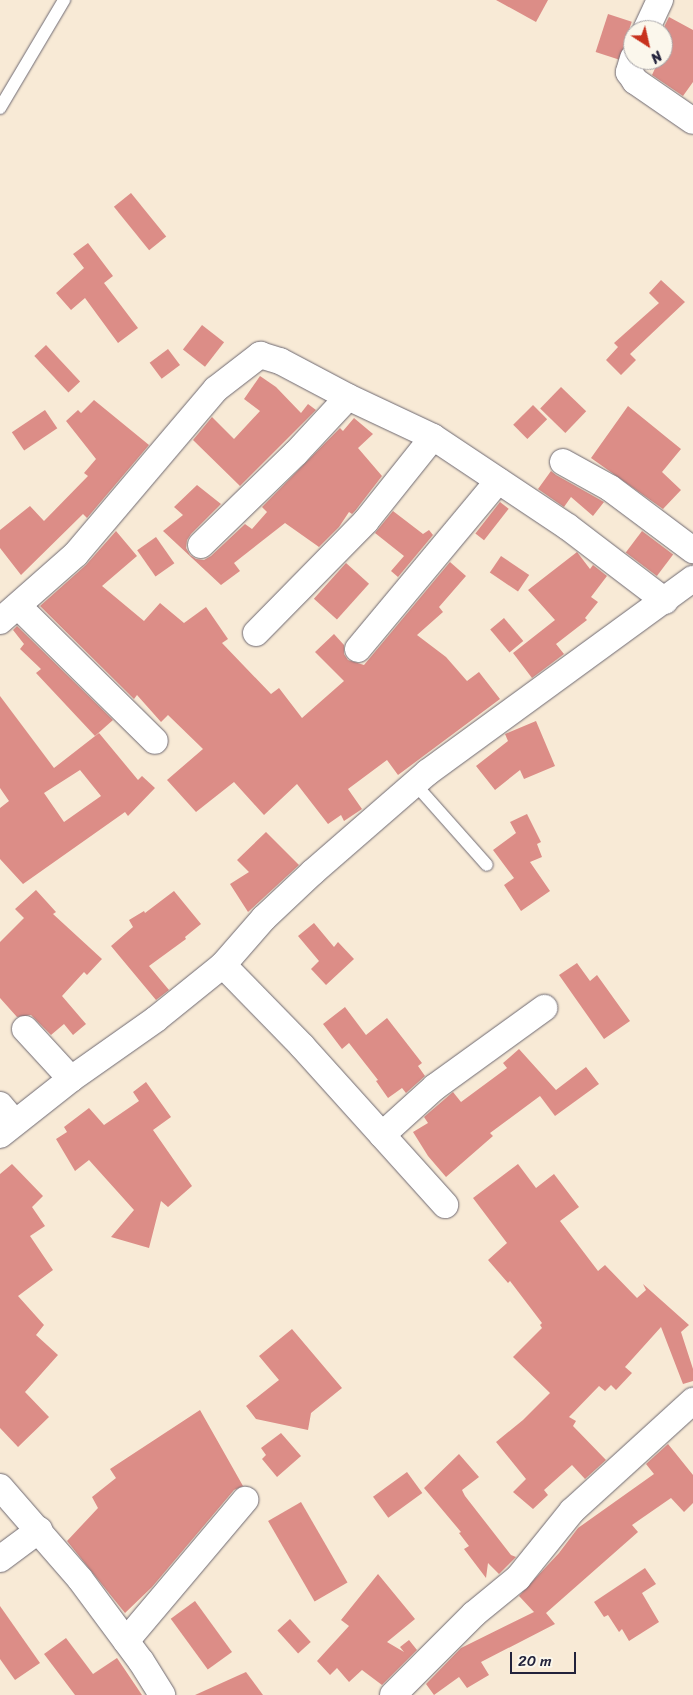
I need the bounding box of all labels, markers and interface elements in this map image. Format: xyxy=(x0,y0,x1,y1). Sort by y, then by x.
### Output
north arrow xyxy=(623,20,673,70)
text: N xyxy=(645,44,667,70)
scale bar xyxy=(513,1642,579,1674)
text: 20 m xyxy=(518,1648,552,1674)

